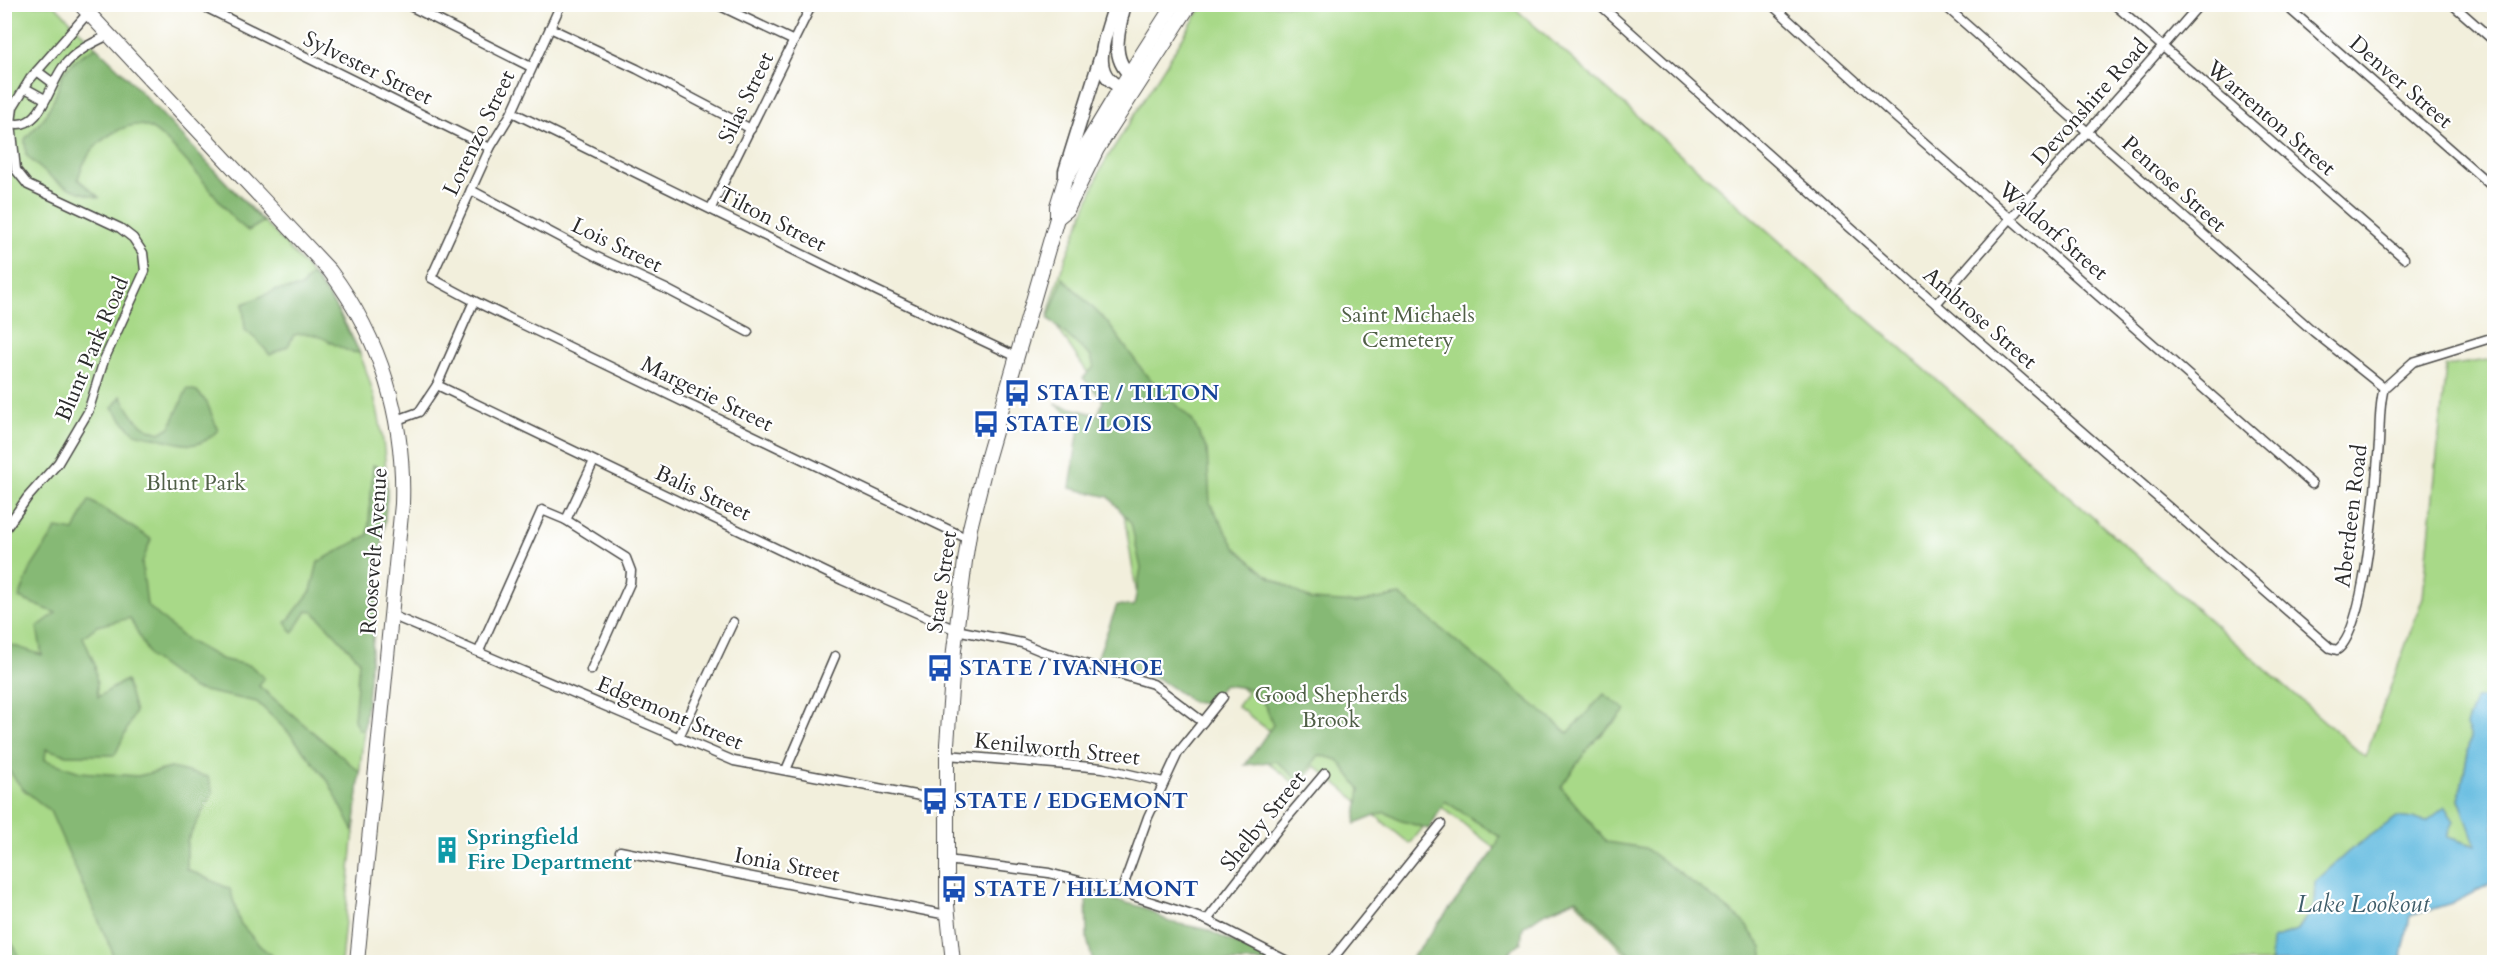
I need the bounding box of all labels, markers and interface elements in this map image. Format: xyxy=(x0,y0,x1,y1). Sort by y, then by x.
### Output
street label: Sylvester Street xyxy=(298,24,438,112)
street label: Denver Street xyxy=(2343,29,2459,135)
street label: Devonshire Road xyxy=(2025,32,2155,172)
street label: Silas Street xyxy=(711,47,781,149)
street label: Warrenton Street xyxy=(2199,53,2342,183)
street label: Lorenzo Street xyxy=(436,65,522,201)
street label: Penrose Street xyxy=(2115,129,2233,239)
street label: Waldorf Street xyxy=(1991,174,2114,287)
street label: Tilton Street xyxy=(713,179,831,259)
street label: Lois Street xyxy=(567,210,667,280)
street label: Ambrose Street xyxy=(1917,260,2044,376)
street label: Blunt Park Road xyxy=(48,272,136,426)
park label: Saint Michaels Cemetery xyxy=(1341,300,1475,355)
street label: Margerie Street xyxy=(636,349,778,439)
bus stop icon: STATE / TILTON xyxy=(1002,378,1032,408)
place label: STATE / TILTON xyxy=(1037,378,1219,408)
bus stop icon: STATE / LOIS xyxy=(971,409,1001,439)
place label: STATE / LOIS xyxy=(1006,409,1152,439)
street label: Aberdeen Road xyxy=(2327,442,2375,589)
street label: Balis Street xyxy=(650,458,756,528)
street label: Roosevelt Avenue xyxy=(353,467,395,635)
park label: Blunt Park xyxy=(146,468,246,498)
street label: State Street xyxy=(920,529,964,635)
bus stop icon: STATE / IVANHOE xyxy=(925,653,955,683)
place label: STATE / IVANHOE xyxy=(960,653,1163,683)
street label: Edgemont Street xyxy=(592,669,748,757)
park label: Good Shepherds Brook xyxy=(1255,680,1407,735)
street label: Kenilworth Street xyxy=(973,725,1141,773)
street label: Shelby Street xyxy=(1213,765,1313,877)
bus stop icon: STATE / EDGEMONT xyxy=(920,786,950,816)
place label: STATE / EDGEMONT xyxy=(955,786,1188,816)
place label: Springfield Fire Department xyxy=(467,822,632,877)
building icon: Springfield Fire Department xyxy=(432,835,462,865)
street label: Ionia Street xyxy=(732,840,842,890)
bus stop icon: STATE / HILLMONT xyxy=(939,874,969,904)
place label: STATE / HILLMONT xyxy=(974,874,1199,904)
water label: Lake Lookout xyxy=(2297,888,2430,921)

